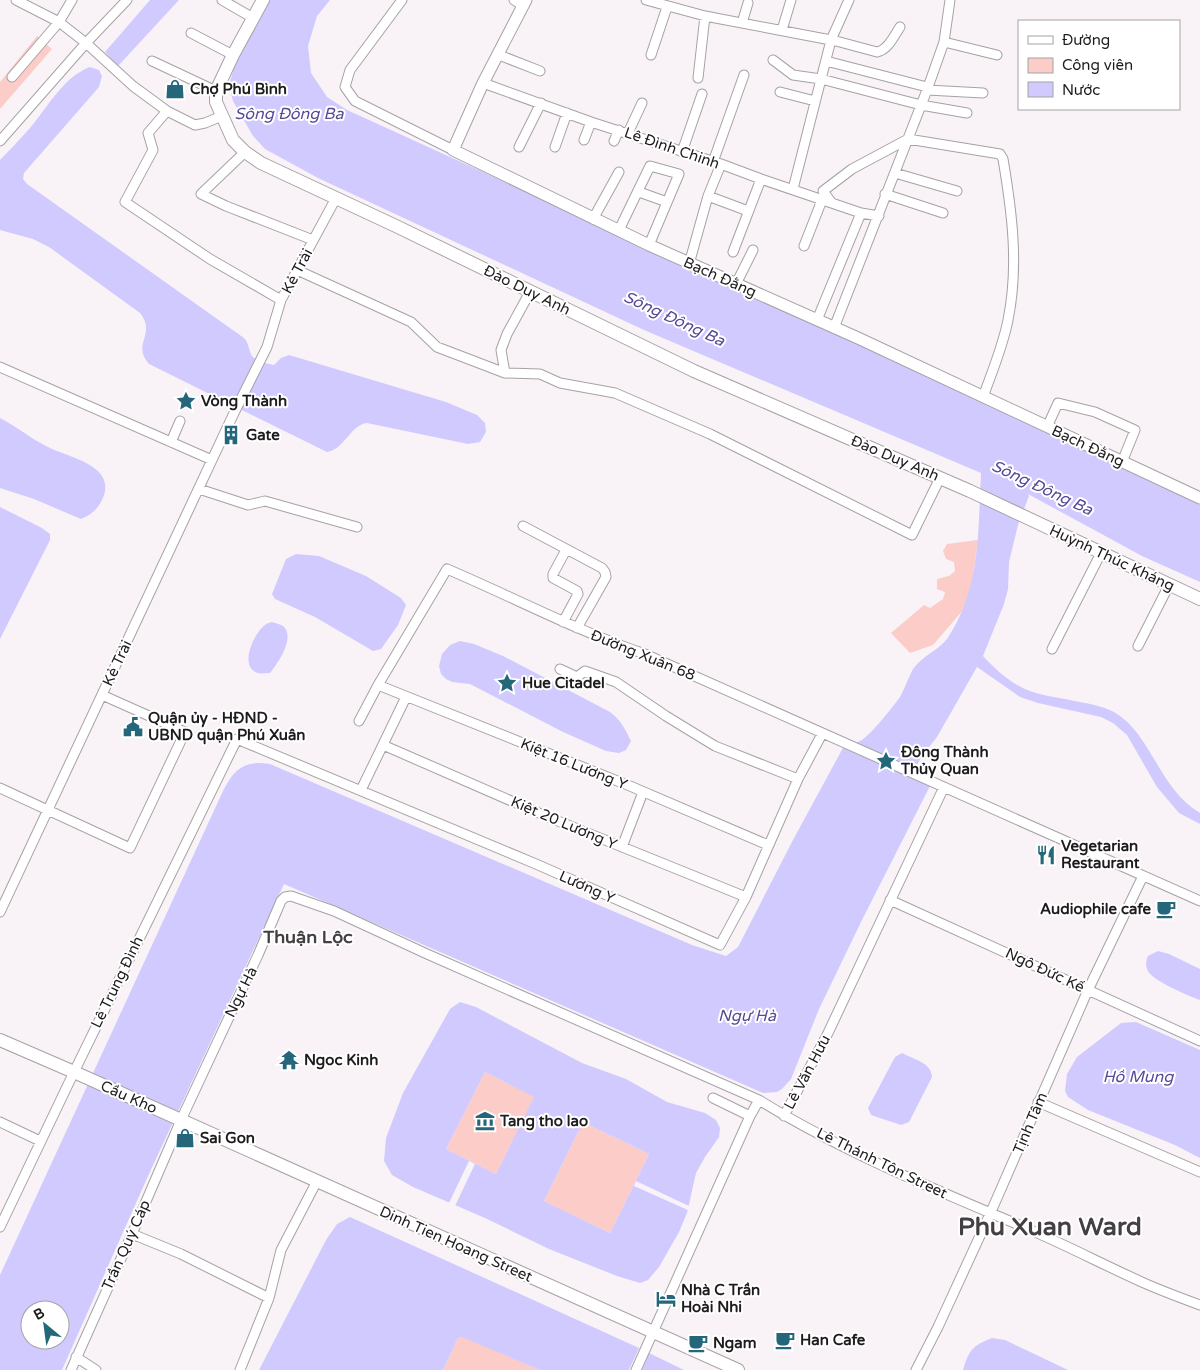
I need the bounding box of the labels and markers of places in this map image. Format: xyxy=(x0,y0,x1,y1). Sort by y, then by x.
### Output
shop icon: Chợ Phú Bình xyxy=(164,78,186,100)
place label: Chợ Phú Bình xyxy=(190,80,287,98)
place icon: Vòng Thành xyxy=(175,390,197,412)
place label: Vòng Thành xyxy=(201,392,287,411)
building icon: Gate xyxy=(220,424,242,446)
place label: Gate xyxy=(246,426,280,444)
place icon: Hue Citadel xyxy=(496,672,518,694)
place label: Hue Citadel xyxy=(522,674,605,692)
place label: Quận ủy - HĐND - UBND quận Phú Xuân xyxy=(148,709,305,745)
public building icon: Quận ủy - HĐND - UBND quận Phú Xuân xyxy=(122,716,144,738)
place label: Đông Thành Thủy Quan xyxy=(900,743,989,779)
place icon: Đông Thành Thủy Quan xyxy=(875,750,897,772)
place label: Vegetarian Restaurant xyxy=(1061,837,1140,872)
restaurant icon: Vegetarian Restaurant xyxy=(1035,844,1057,866)
cafe icon: Audiophile cafe xyxy=(1155,898,1177,920)
place label: Audiophile cafe xyxy=(1040,900,1151,919)
temple icon: Ngoc Kinh xyxy=(278,1049,300,1071)
place label: Ngoc Kinh xyxy=(304,1051,378,1070)
museum icon: Tang tho lao xyxy=(474,1110,496,1132)
place label: Tang tho lao xyxy=(499,1112,588,1131)
shop icon: Sai Gon xyxy=(174,1127,196,1149)
place label: Sai Gon xyxy=(200,1129,255,1147)
place label: Nhà C Trần Hoài Nhi xyxy=(681,1281,760,1316)
hotel icon: Nhà C Trần Hoài Nhi xyxy=(655,1288,677,1310)
cafe icon: Han Cafe xyxy=(774,1329,796,1351)
place label: Han Cafe xyxy=(800,1331,866,1349)
cafe icon: Ngam xyxy=(687,1332,709,1354)
place label: Ngam xyxy=(713,1334,757,1353)

